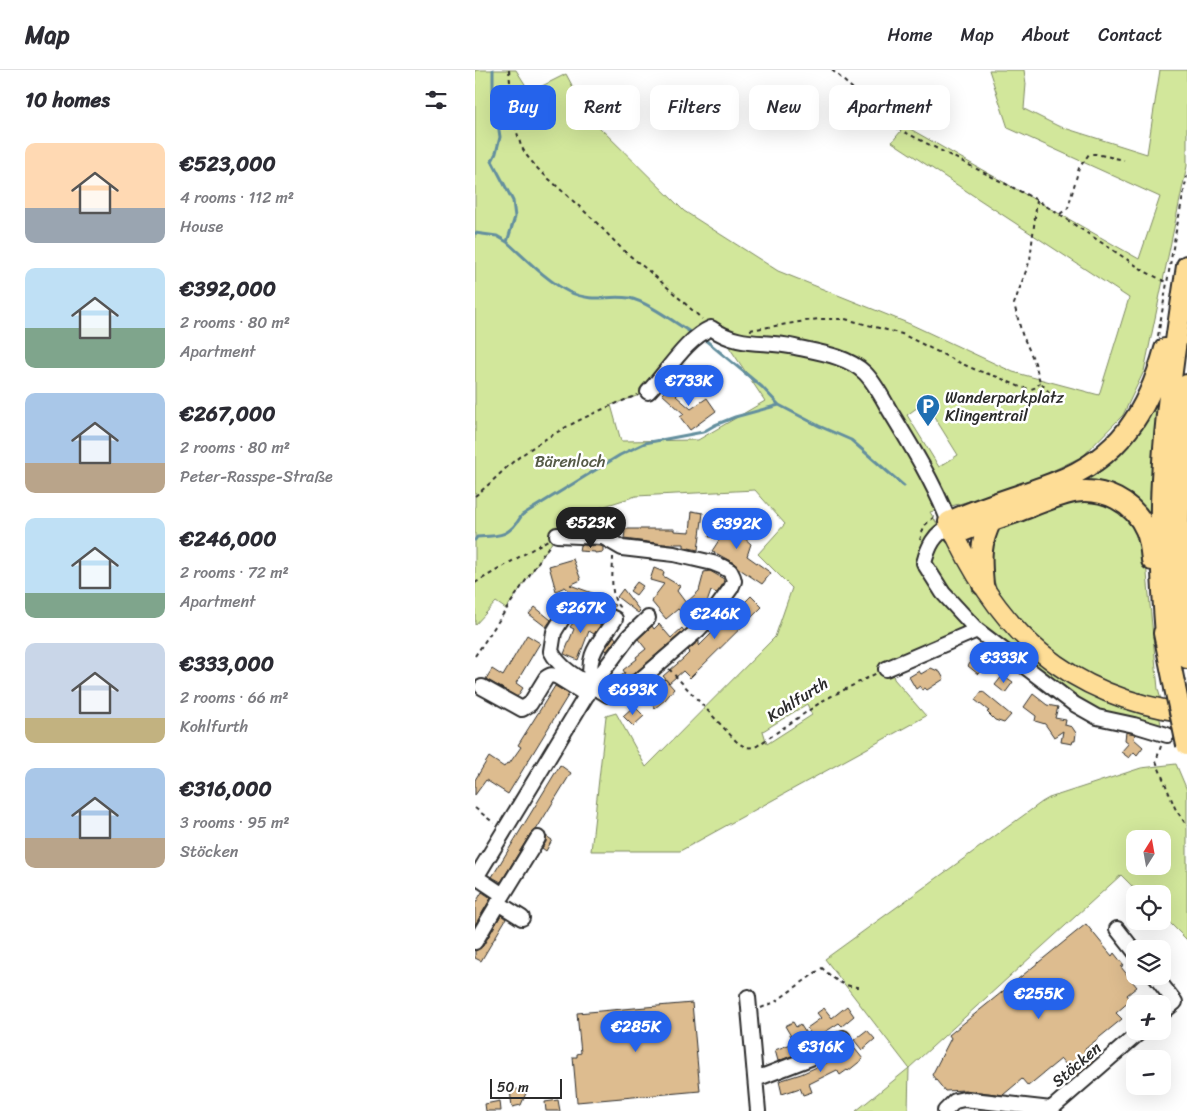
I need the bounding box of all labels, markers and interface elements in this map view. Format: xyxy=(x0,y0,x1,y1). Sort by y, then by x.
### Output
text: Map xyxy=(25,14,69,56)
text: Home xyxy=(888,19,933,51)
text: Map xyxy=(961,19,994,51)
text: About xyxy=(1022,19,1070,51)
text: Contact xyxy=(1098,19,1162,51)
text: 10 homes xyxy=(25,81,110,119)
chip: Buy xyxy=(490,85,556,130)
chip: Rent xyxy=(566,85,640,130)
chip: Filters xyxy=(650,85,739,130)
chip: New xyxy=(749,85,819,130)
chip: Apartment xyxy=(829,85,950,130)
icon: filters xyxy=(422,86,450,114)
text: €523,000 xyxy=(180,145,276,183)
icon: home xyxy=(65,163,125,223)
text: 4 rooms · 112 m² xyxy=(180,183,294,212)
text: House xyxy=(180,212,223,241)
text: €392,000 xyxy=(180,270,276,308)
icon: home xyxy=(65,288,125,348)
text: 2 rooms · 80 m² xyxy=(180,308,290,337)
text: Apartment xyxy=(180,337,256,366)
pin: €733K xyxy=(654,364,724,407)
text: €733K xyxy=(665,366,713,395)
place label: Wanderparkplatz Klingentrail xyxy=(945,383,1064,430)
parking icon: Wanderparkplatz Klingentrail xyxy=(915,393,941,427)
text: €267,000 xyxy=(180,395,275,433)
icon: home xyxy=(65,413,125,473)
text: 2 rooms · 80 m² xyxy=(180,433,290,462)
park label: Bärenloch xyxy=(535,447,605,476)
text: Peter-Rasspe-Straße xyxy=(180,462,333,491)
pin: €523K xyxy=(556,506,626,549)
text: €523K xyxy=(567,508,615,537)
pin: €392K xyxy=(702,508,772,550)
text: €392K xyxy=(713,509,761,538)
text: €246,000 xyxy=(180,520,277,558)
icon: home xyxy=(65,538,125,598)
text: 2 rooms · 72 m² xyxy=(180,558,289,587)
text: Apartment xyxy=(180,587,256,616)
pin: €267K xyxy=(546,592,616,634)
text: €267K xyxy=(557,593,605,622)
pin: €246K xyxy=(680,598,750,640)
text: €246K xyxy=(691,599,739,628)
pin: €333K xyxy=(969,642,1039,684)
text: €333K xyxy=(981,643,1027,672)
text: €333,000 xyxy=(180,645,274,683)
icon: home xyxy=(65,663,125,723)
street label: Kohlfurth xyxy=(761,669,834,730)
pin: €693K xyxy=(598,674,668,716)
text: €693K xyxy=(609,675,657,704)
text: 2 rooms · 66 m² xyxy=(180,683,289,712)
text: Kohlfurth xyxy=(180,712,248,741)
text: €316,000 xyxy=(180,770,272,808)
icon: home xyxy=(65,788,125,848)
text: 3 rooms · 95 m² xyxy=(180,808,290,837)
north arrow xyxy=(1126,830,1171,875)
map controls xyxy=(1126,830,1171,1095)
text: Stöcken xyxy=(180,837,239,866)
button: locate xyxy=(1126,885,1171,930)
button: layers xyxy=(1126,940,1171,985)
pin: €255K xyxy=(1004,978,1074,1020)
text: €255K xyxy=(1014,979,1064,1008)
button: + xyxy=(1126,995,1171,1040)
pin: €285K xyxy=(601,1010,671,1053)
text: €285K xyxy=(611,1012,661,1041)
pin: €316K xyxy=(786,1030,856,1073)
text: €316K xyxy=(798,1032,844,1061)
street label: Stöcken xyxy=(1045,1034,1108,1095)
button: − xyxy=(1126,1050,1171,1095)
text: 50 m xyxy=(497,1075,529,1100)
scale bar xyxy=(490,1076,563,1099)

